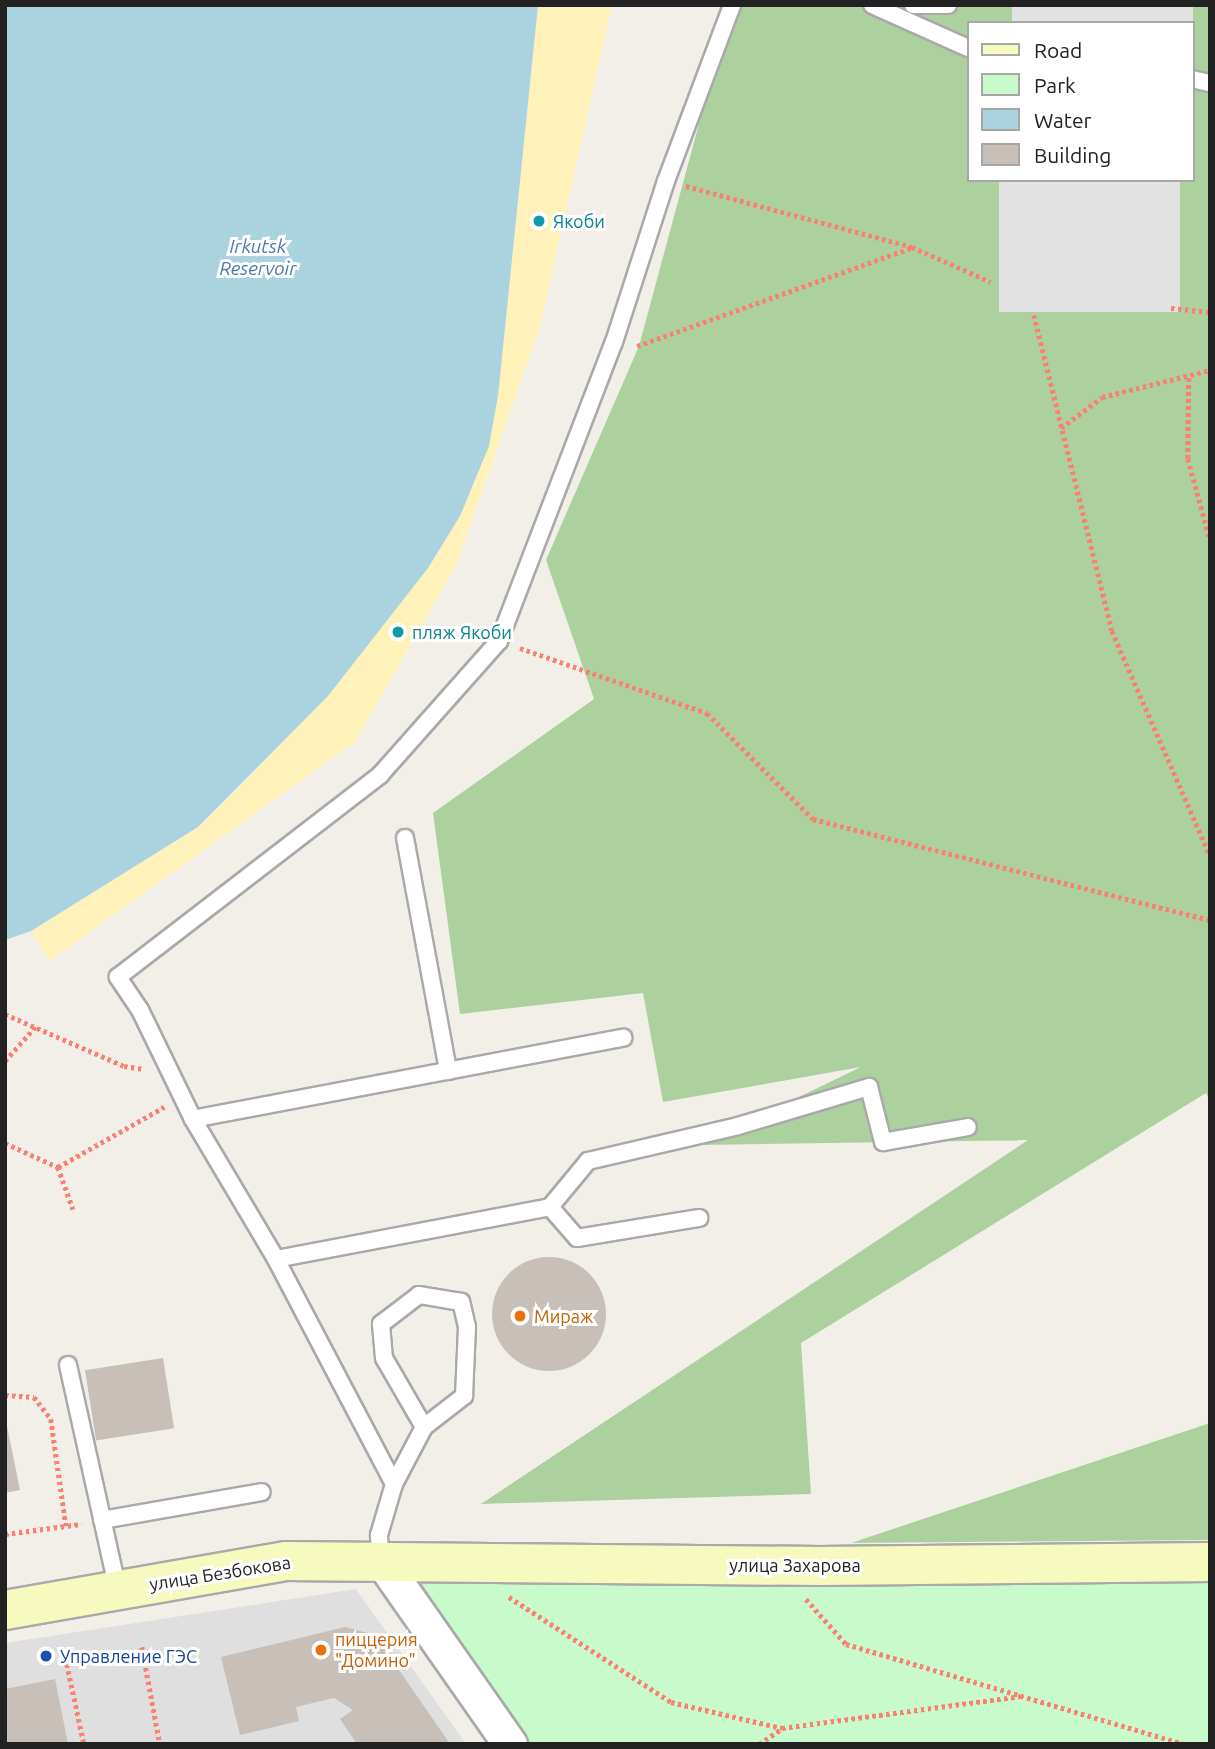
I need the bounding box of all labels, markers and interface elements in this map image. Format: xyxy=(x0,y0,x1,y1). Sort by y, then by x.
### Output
legend xyxy=(967,21,1194,182)
text: Road xyxy=(1034,38,1082,62)
text: Park xyxy=(1034,73,1076,97)
text: Water xyxy=(1034,108,1092,132)
text: Building xyxy=(1034,143,1111,167)
place label: Якоби xyxy=(553,210,605,232)
marker: Якоби xyxy=(531,213,547,229)
water label: Irkutsk Reservoir xyxy=(219,236,297,280)
place label: пляж Якоби xyxy=(412,621,512,643)
marker: пляж Якоби xyxy=(390,624,406,640)
place label: Мираж xyxy=(534,1305,593,1327)
marker: Мираж xyxy=(512,1308,528,1324)
street label: улица Безбокова xyxy=(148,1551,292,1595)
street label: улица Захарова xyxy=(729,1554,861,1576)
place label: пиццерия "Домино" xyxy=(335,1629,418,1672)
marker: пиццерия "Домино" xyxy=(313,1642,329,1658)
place label: Управление ГЭС xyxy=(60,1645,197,1667)
marker: Управление ГЭС xyxy=(38,1648,54,1664)

